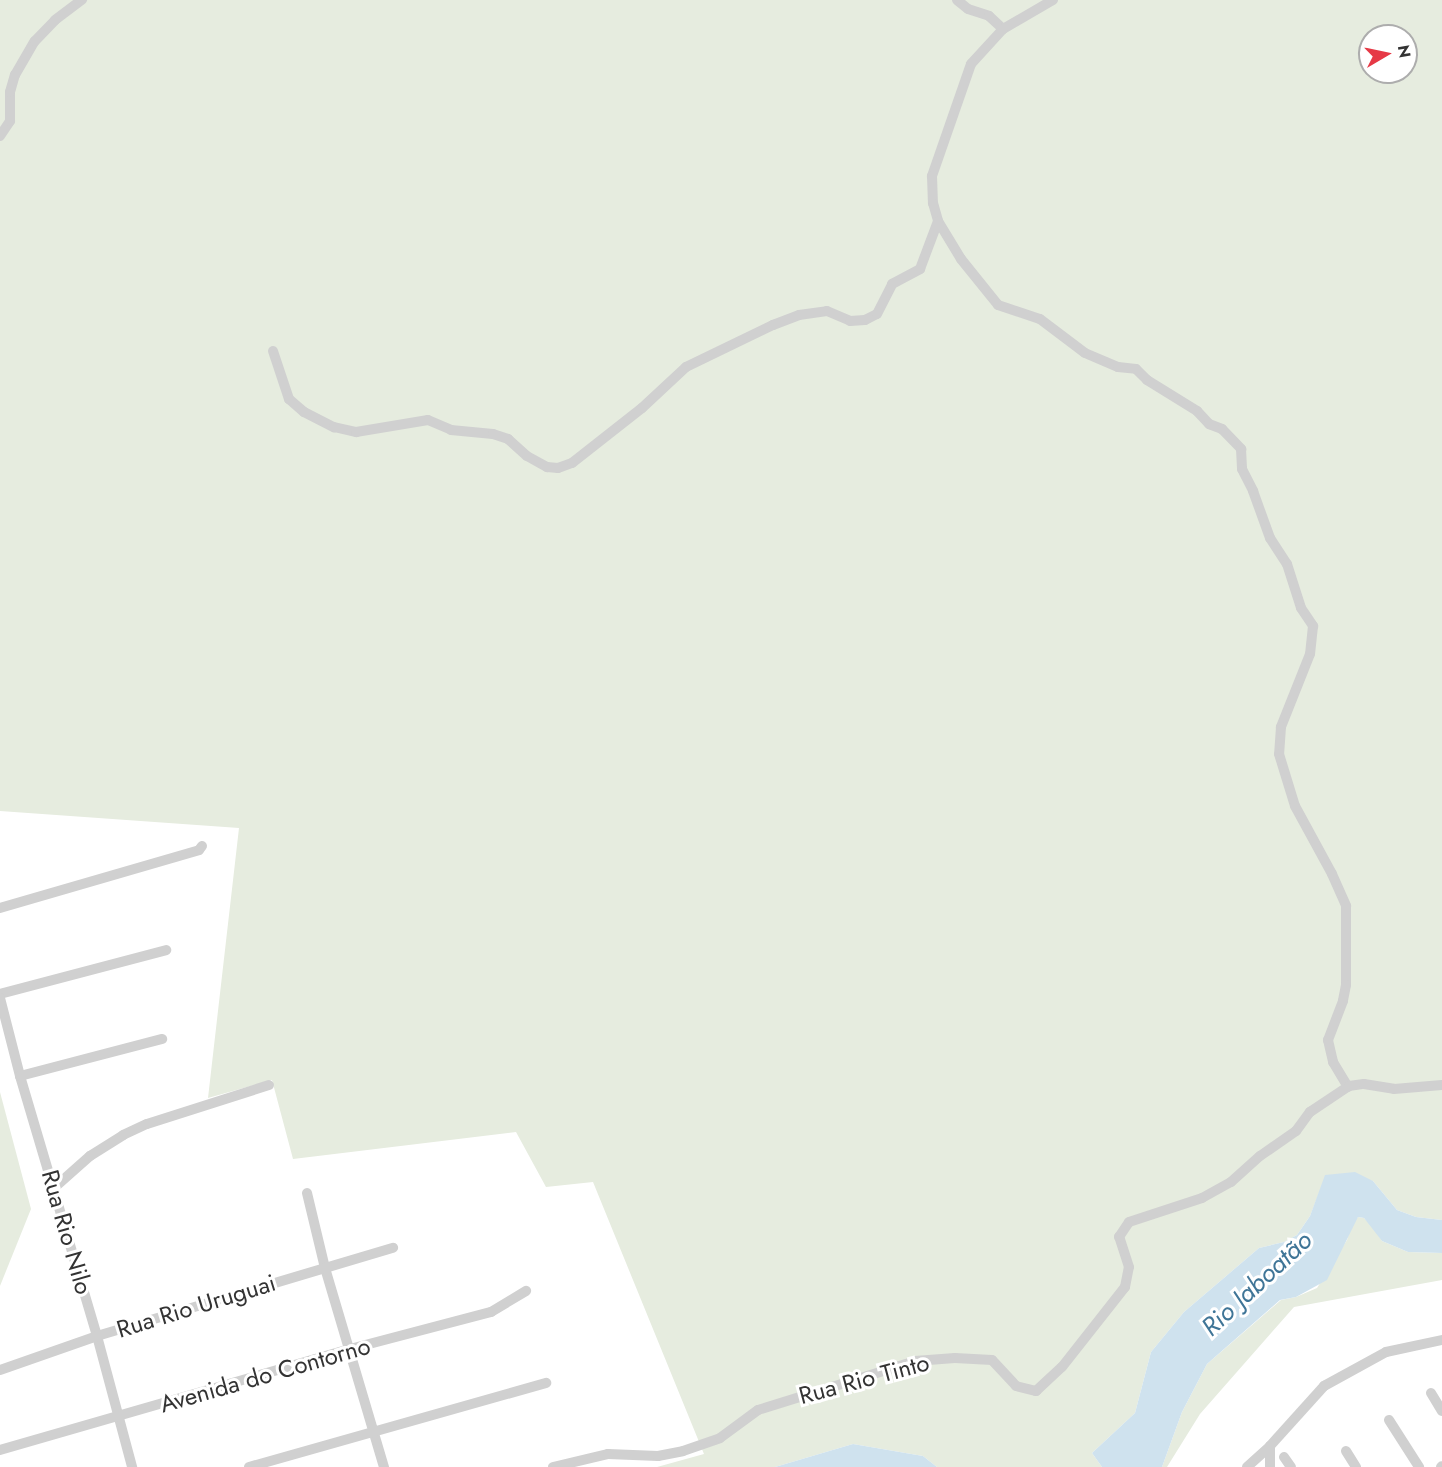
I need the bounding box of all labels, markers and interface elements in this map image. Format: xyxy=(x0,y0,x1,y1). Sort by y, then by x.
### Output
north arrow xyxy=(1358,24,1418,84)
text: N xyxy=(1392,43,1417,59)
street label: Rua Rio Nilo xyxy=(35,1166,99,1298)
water label: Rio Jaboatão xyxy=(1195,1225,1319,1343)
street label: Rua Rio Uruguai xyxy=(113,1268,279,1344)
street label: Avenida do Contorno xyxy=(157,1331,373,1419)
street label: Rua Rio Tinto xyxy=(796,1348,932,1410)

